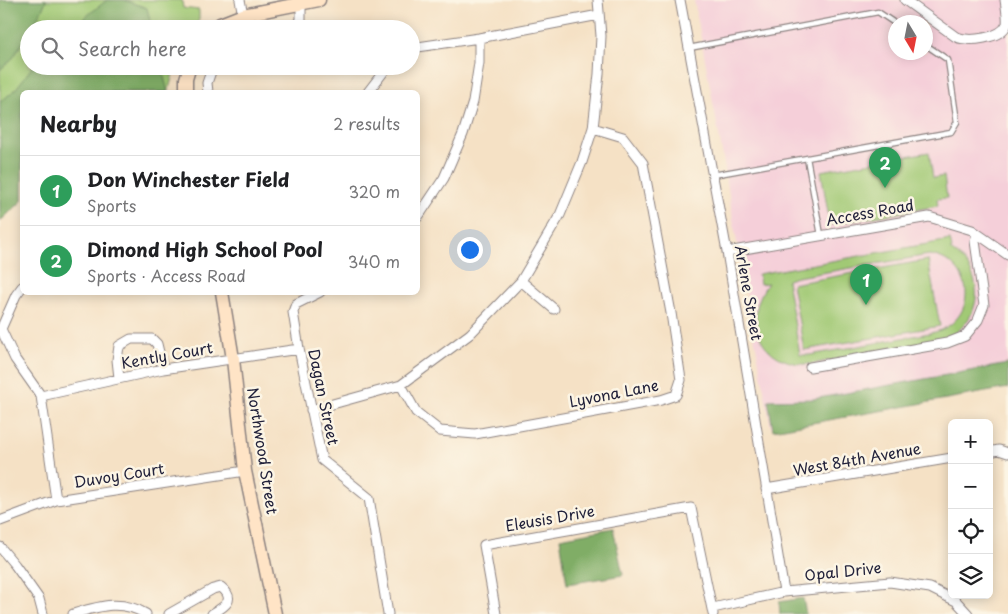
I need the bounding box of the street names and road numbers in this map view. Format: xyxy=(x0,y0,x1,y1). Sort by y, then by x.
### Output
street label: Access Road xyxy=(824,192,916,231)
street label: Arlene Street xyxy=(730,243,769,342)
street label: Kently Court xyxy=(119,335,214,374)
street label: Dagan Street xyxy=(303,346,346,447)
street label: Lyvona Lane xyxy=(567,373,661,412)
street label: Northwood Street xyxy=(242,386,285,516)
street label: West 84th Avenue xyxy=(791,436,922,481)
street label: Duvoy Court xyxy=(72,456,166,493)
street label: Eleusis Drive xyxy=(503,498,596,537)
street label: Opal Drive xyxy=(803,555,883,586)

